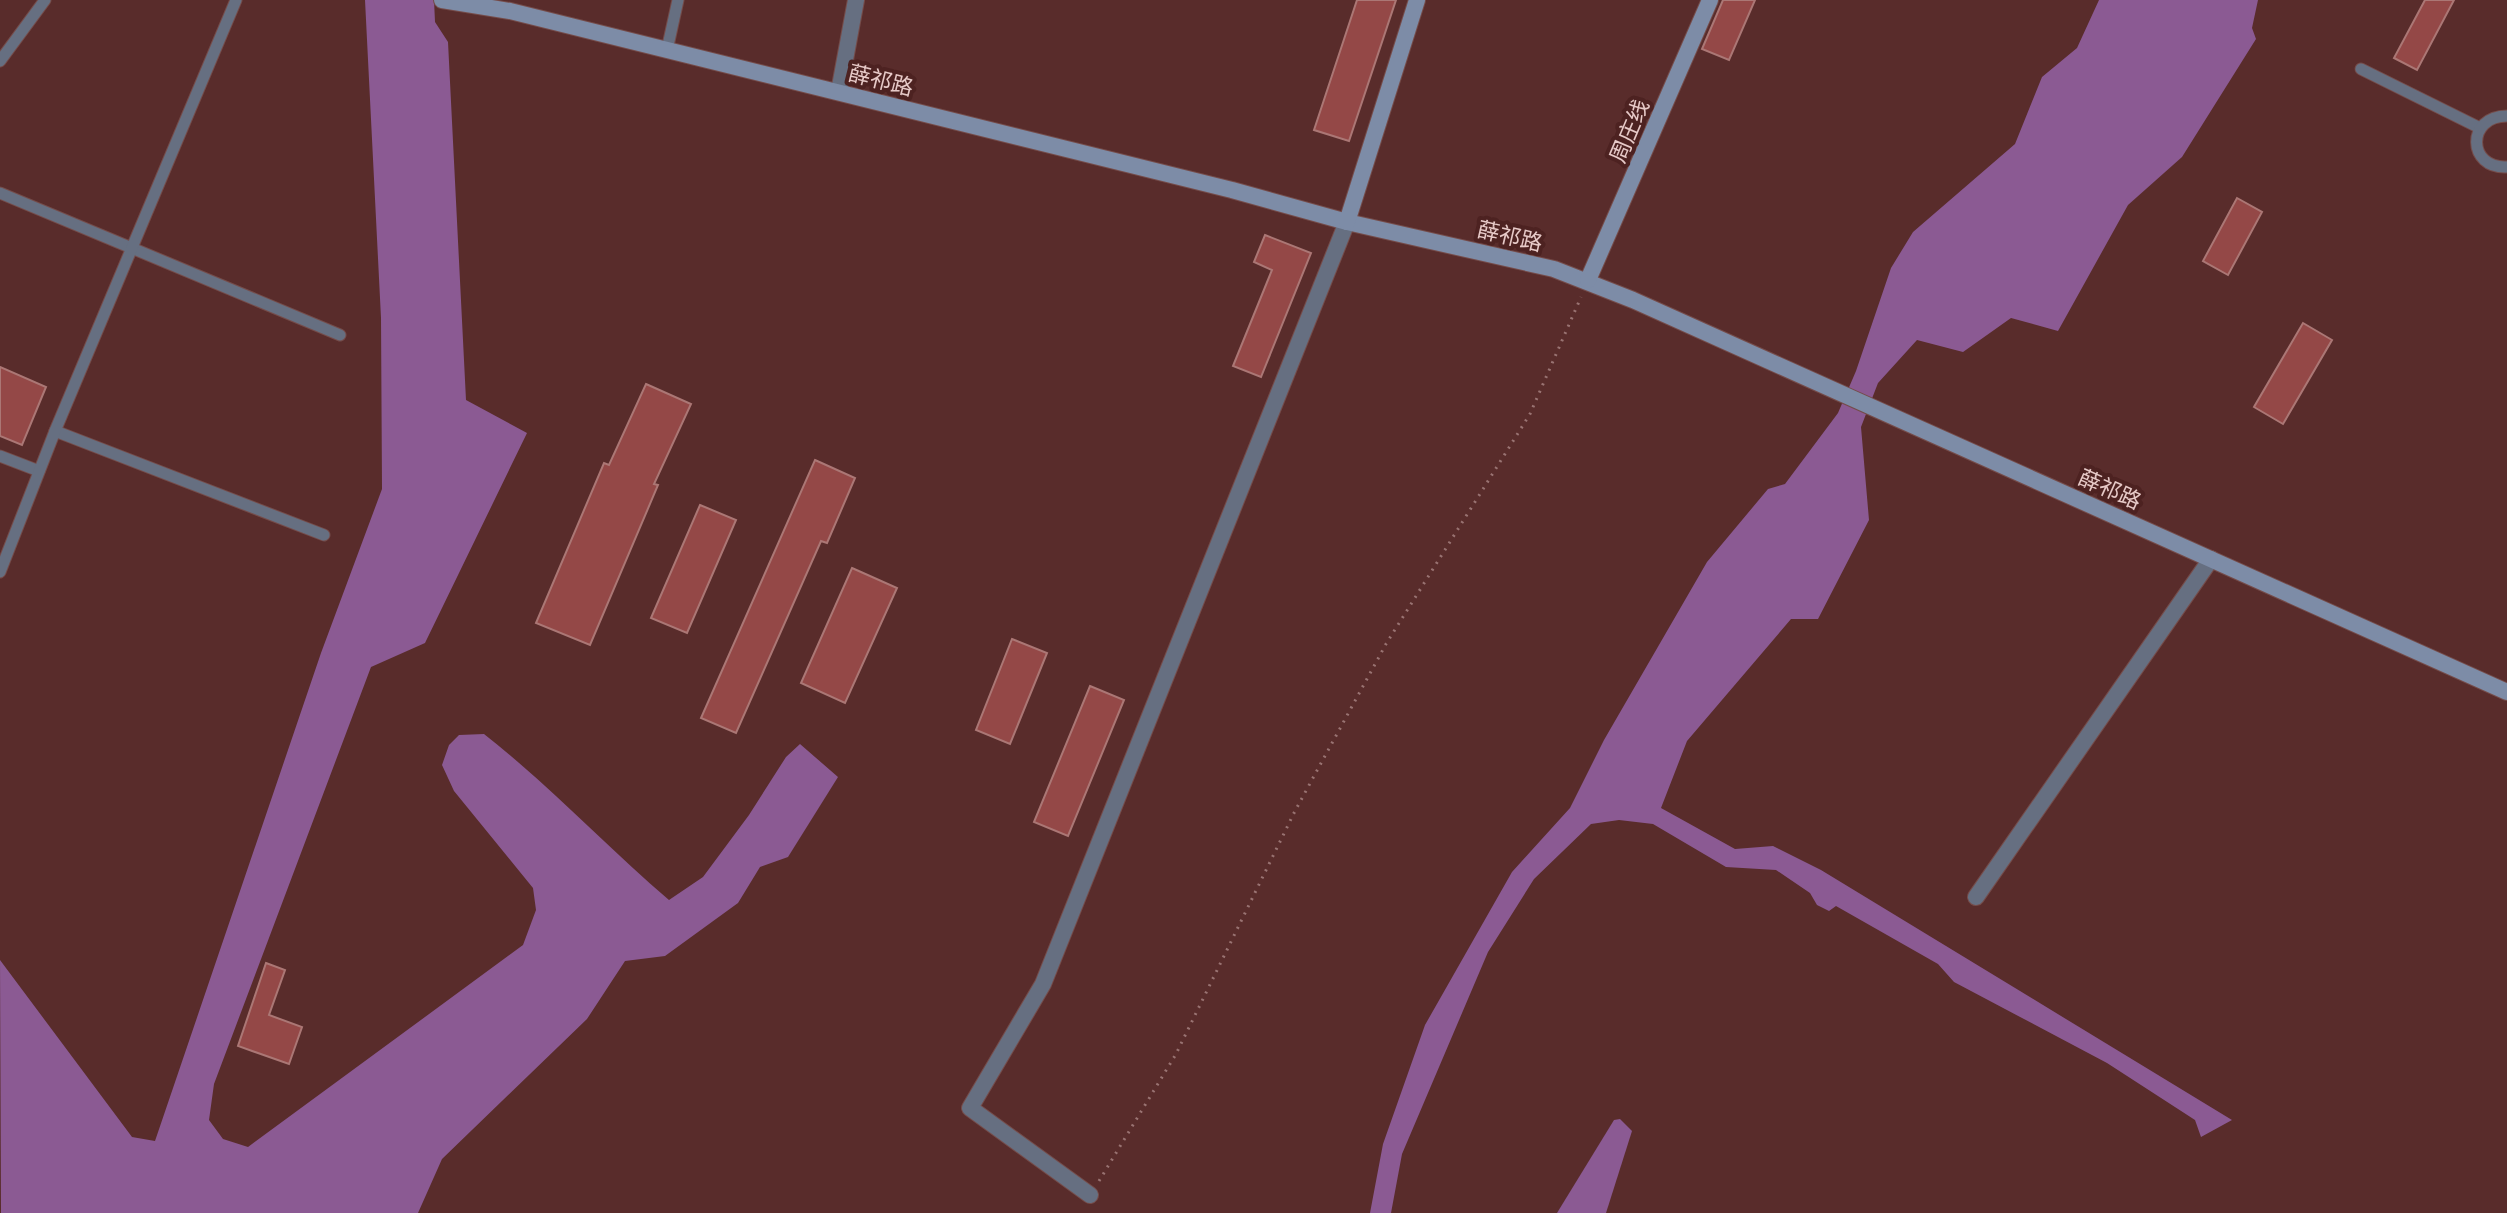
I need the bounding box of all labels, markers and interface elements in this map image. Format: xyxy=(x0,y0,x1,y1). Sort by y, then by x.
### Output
street label: 薛祁路 xyxy=(846,59,916,101)
street label: 周庄线 xyxy=(1604,96,1654,166)
street label: 薛祁路 xyxy=(1475,216,1545,256)
street label: 薛祁路 xyxy=(2075,464,2145,514)

